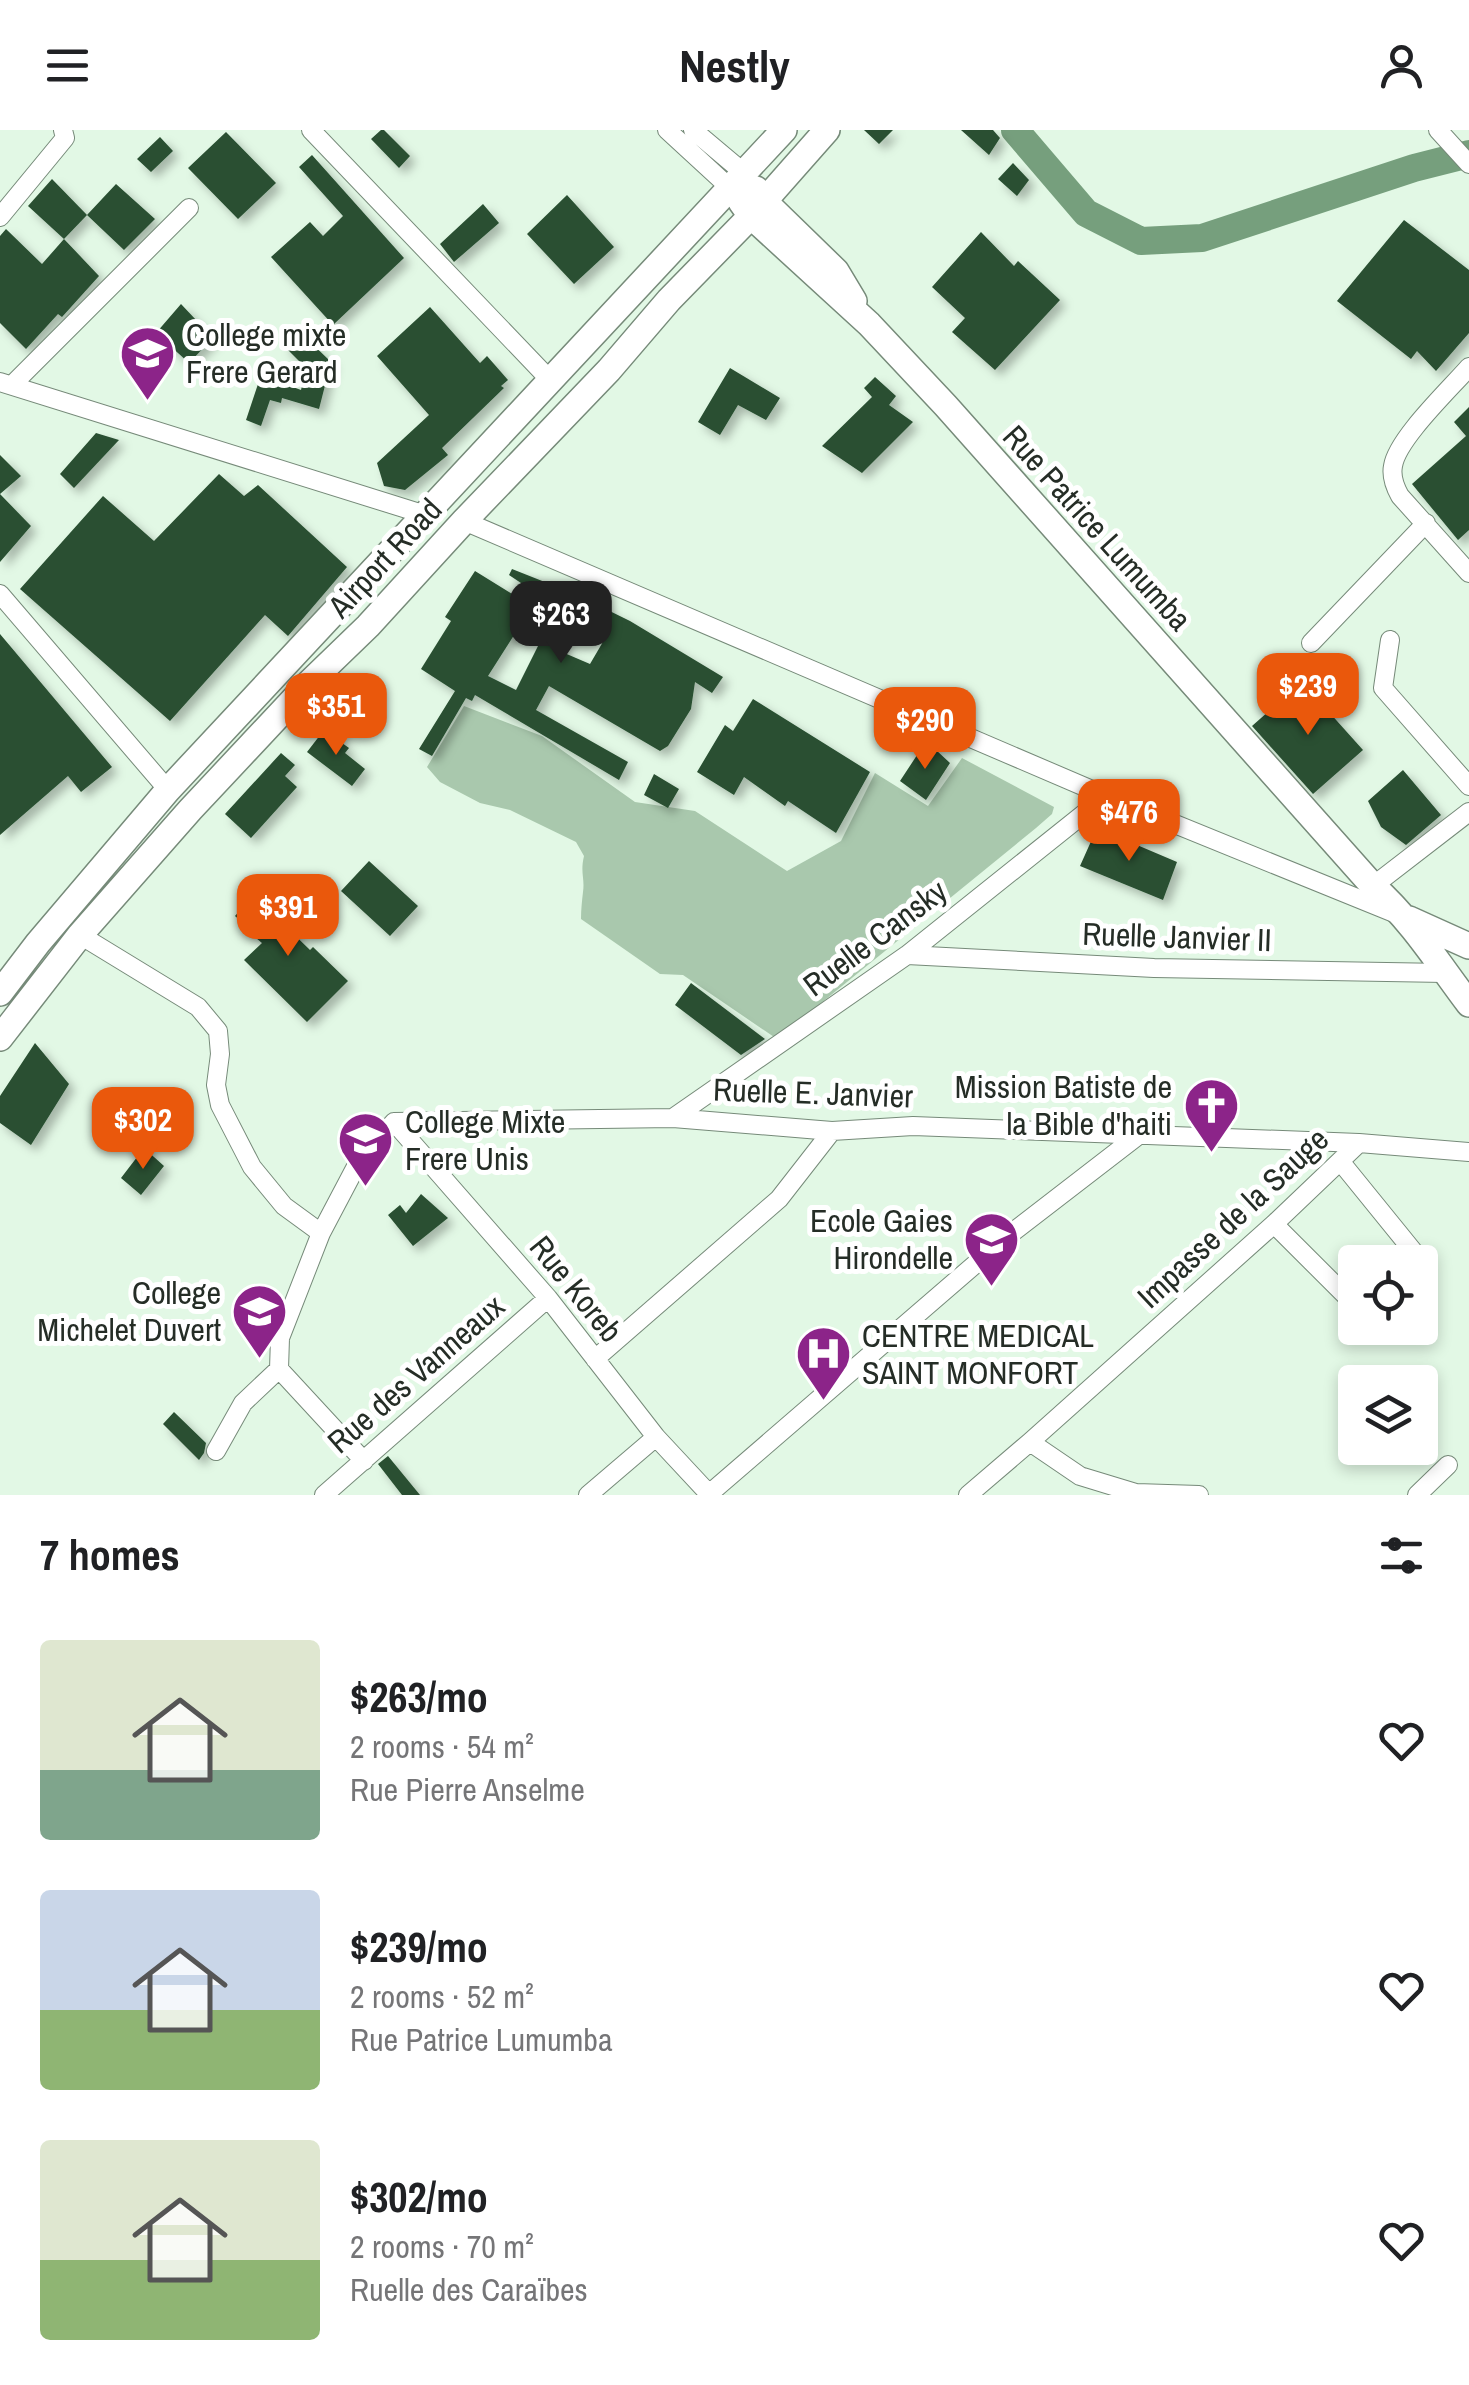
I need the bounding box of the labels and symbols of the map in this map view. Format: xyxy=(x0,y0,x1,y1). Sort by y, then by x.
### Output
place label: College mixte Frere Gerard xyxy=(186,313,346,393)
school or university icon: College mixte Frere Gerard xyxy=(117,323,177,402)
street label: Rue Patrice Lumumba xyxy=(994,416,1201,640)
street label: Airport Road xyxy=(317,489,451,627)
pin: $263 xyxy=(502,581,620,666)
pin: $239 xyxy=(1249,653,1367,738)
pin: $351 xyxy=(277,673,395,758)
pin: $290 xyxy=(866,687,984,772)
pin: $476 xyxy=(1070,779,1188,864)
street label: Ruelle Cansky xyxy=(794,870,955,1006)
pin: $391 xyxy=(229,874,347,959)
street label: Ruelle Janvier II xyxy=(1082,912,1273,961)
place label: Mission Batiste de la Bible d'haiti xyxy=(955,1065,1172,1145)
street label: Ruelle E. Janvier xyxy=(712,1068,914,1117)
church icon: Mission Batiste de la Bible d'haiti xyxy=(1181,1075,1241,1154)
pin: $302 xyxy=(84,1087,202,1172)
place label: College Mixte Frere Unis xyxy=(405,1100,565,1180)
school or university icon: College Mixte Frere Unis xyxy=(336,1110,396,1189)
street label: Impasse de la Sauge xyxy=(1128,1118,1337,1317)
place label: Ecole Gaies Hirondelle xyxy=(810,1199,953,1279)
school or university icon: Ecole Gaies Hirondelle xyxy=(962,1209,1022,1288)
street label: Rue Koreb xyxy=(520,1226,633,1351)
place label: College Michelet Duvert xyxy=(37,1271,221,1351)
school or university icon: College Michelet Duvert xyxy=(230,1281,290,1360)
street label: Rue des Vanneaux xyxy=(318,1285,513,1462)
place label: CENTRE MEDICAL SAINT MONFORT xyxy=(862,1314,1094,1394)
hospital icon: CENTRE MEDICAL SAINT MONFORT xyxy=(793,1324,853,1403)

